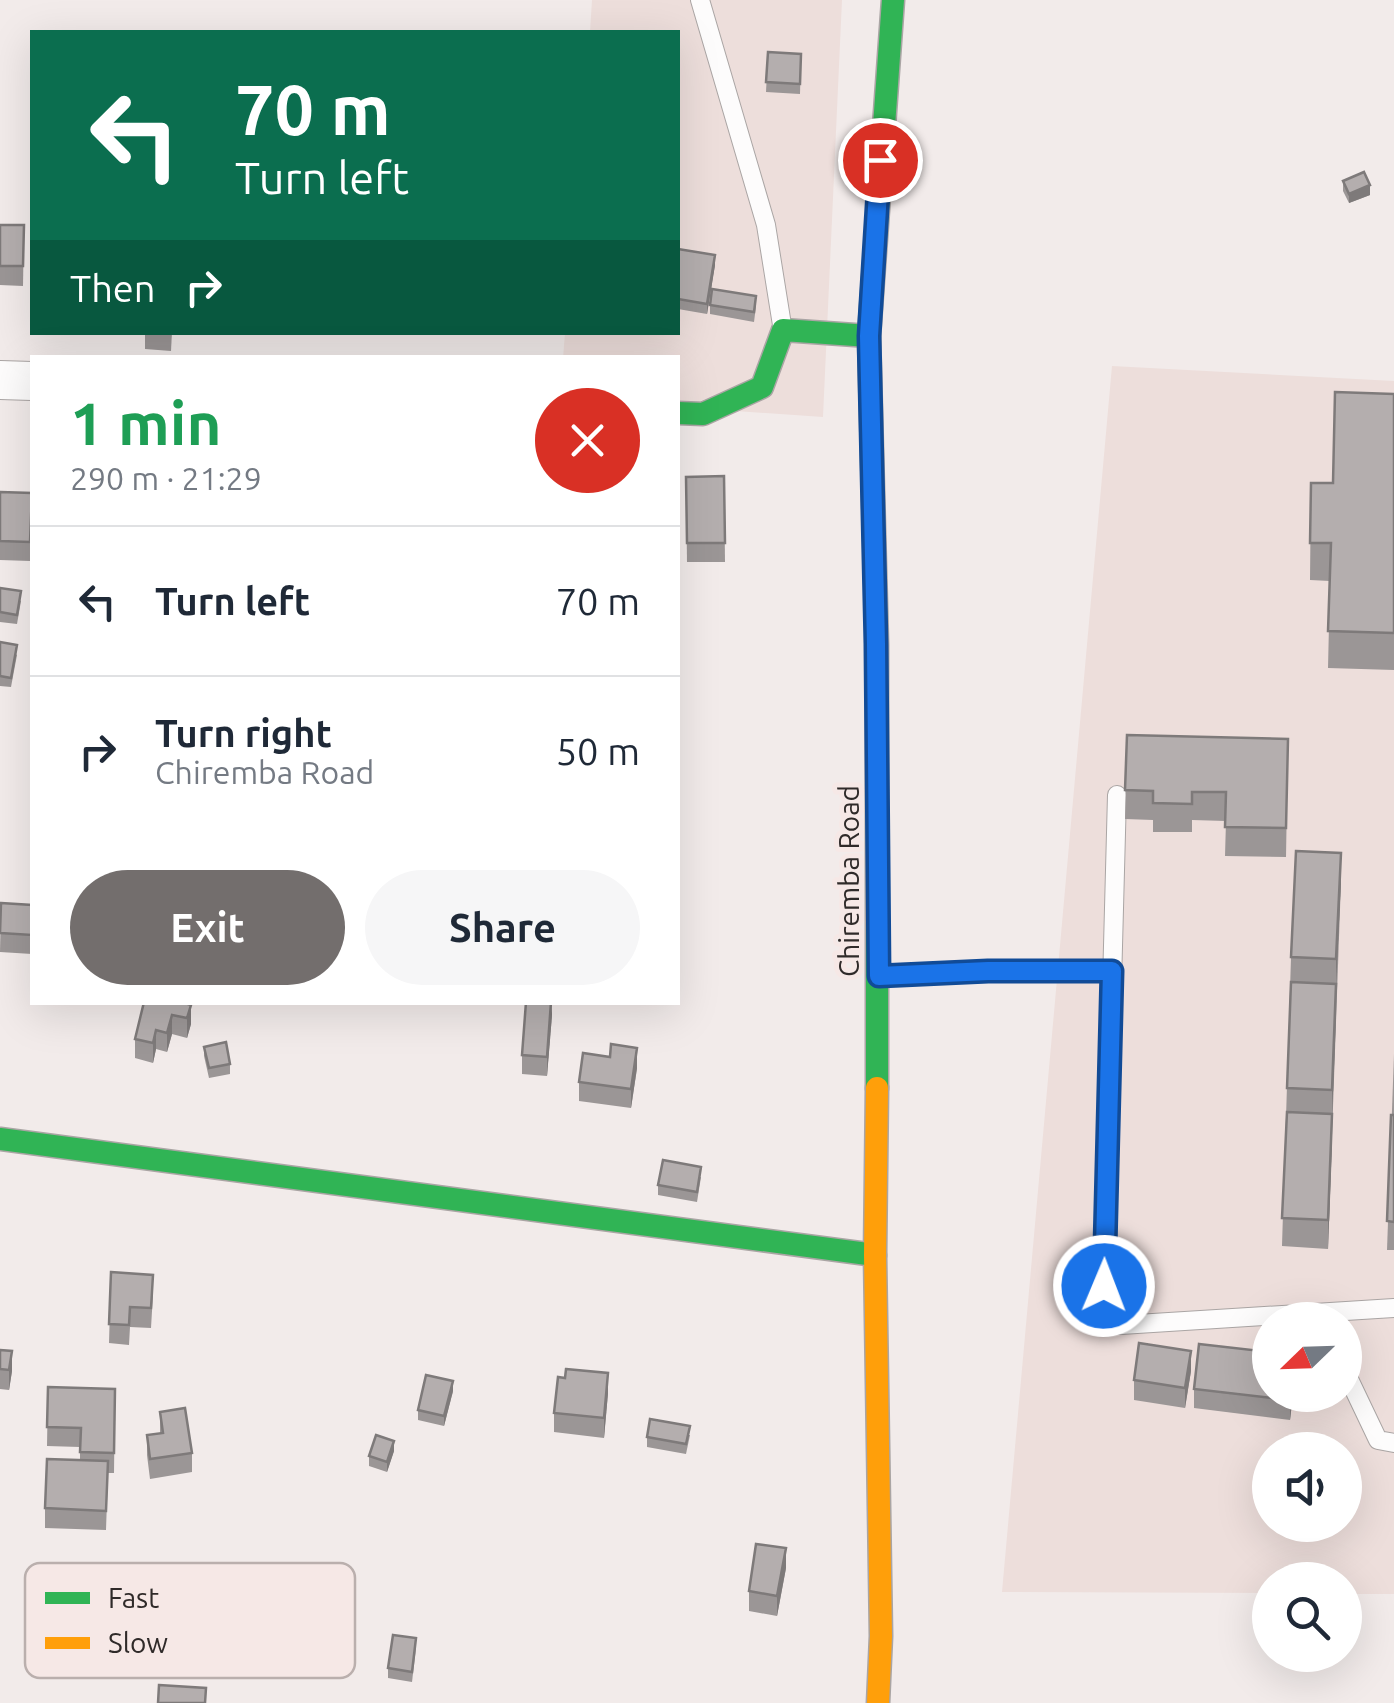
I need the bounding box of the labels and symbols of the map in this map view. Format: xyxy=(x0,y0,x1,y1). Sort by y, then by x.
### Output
pin xyxy=(838,118,923,203)
street label: Chiremba Road xyxy=(833,785,864,977)
position arrow xyxy=(1052,1234,1156,1338)
north arrow xyxy=(1252,1302,1362,1412)
legend xyxy=(25,1563,355,1678)
text: Fast xyxy=(108,1582,159,1613)
text: Slow xyxy=(108,1627,168,1658)

